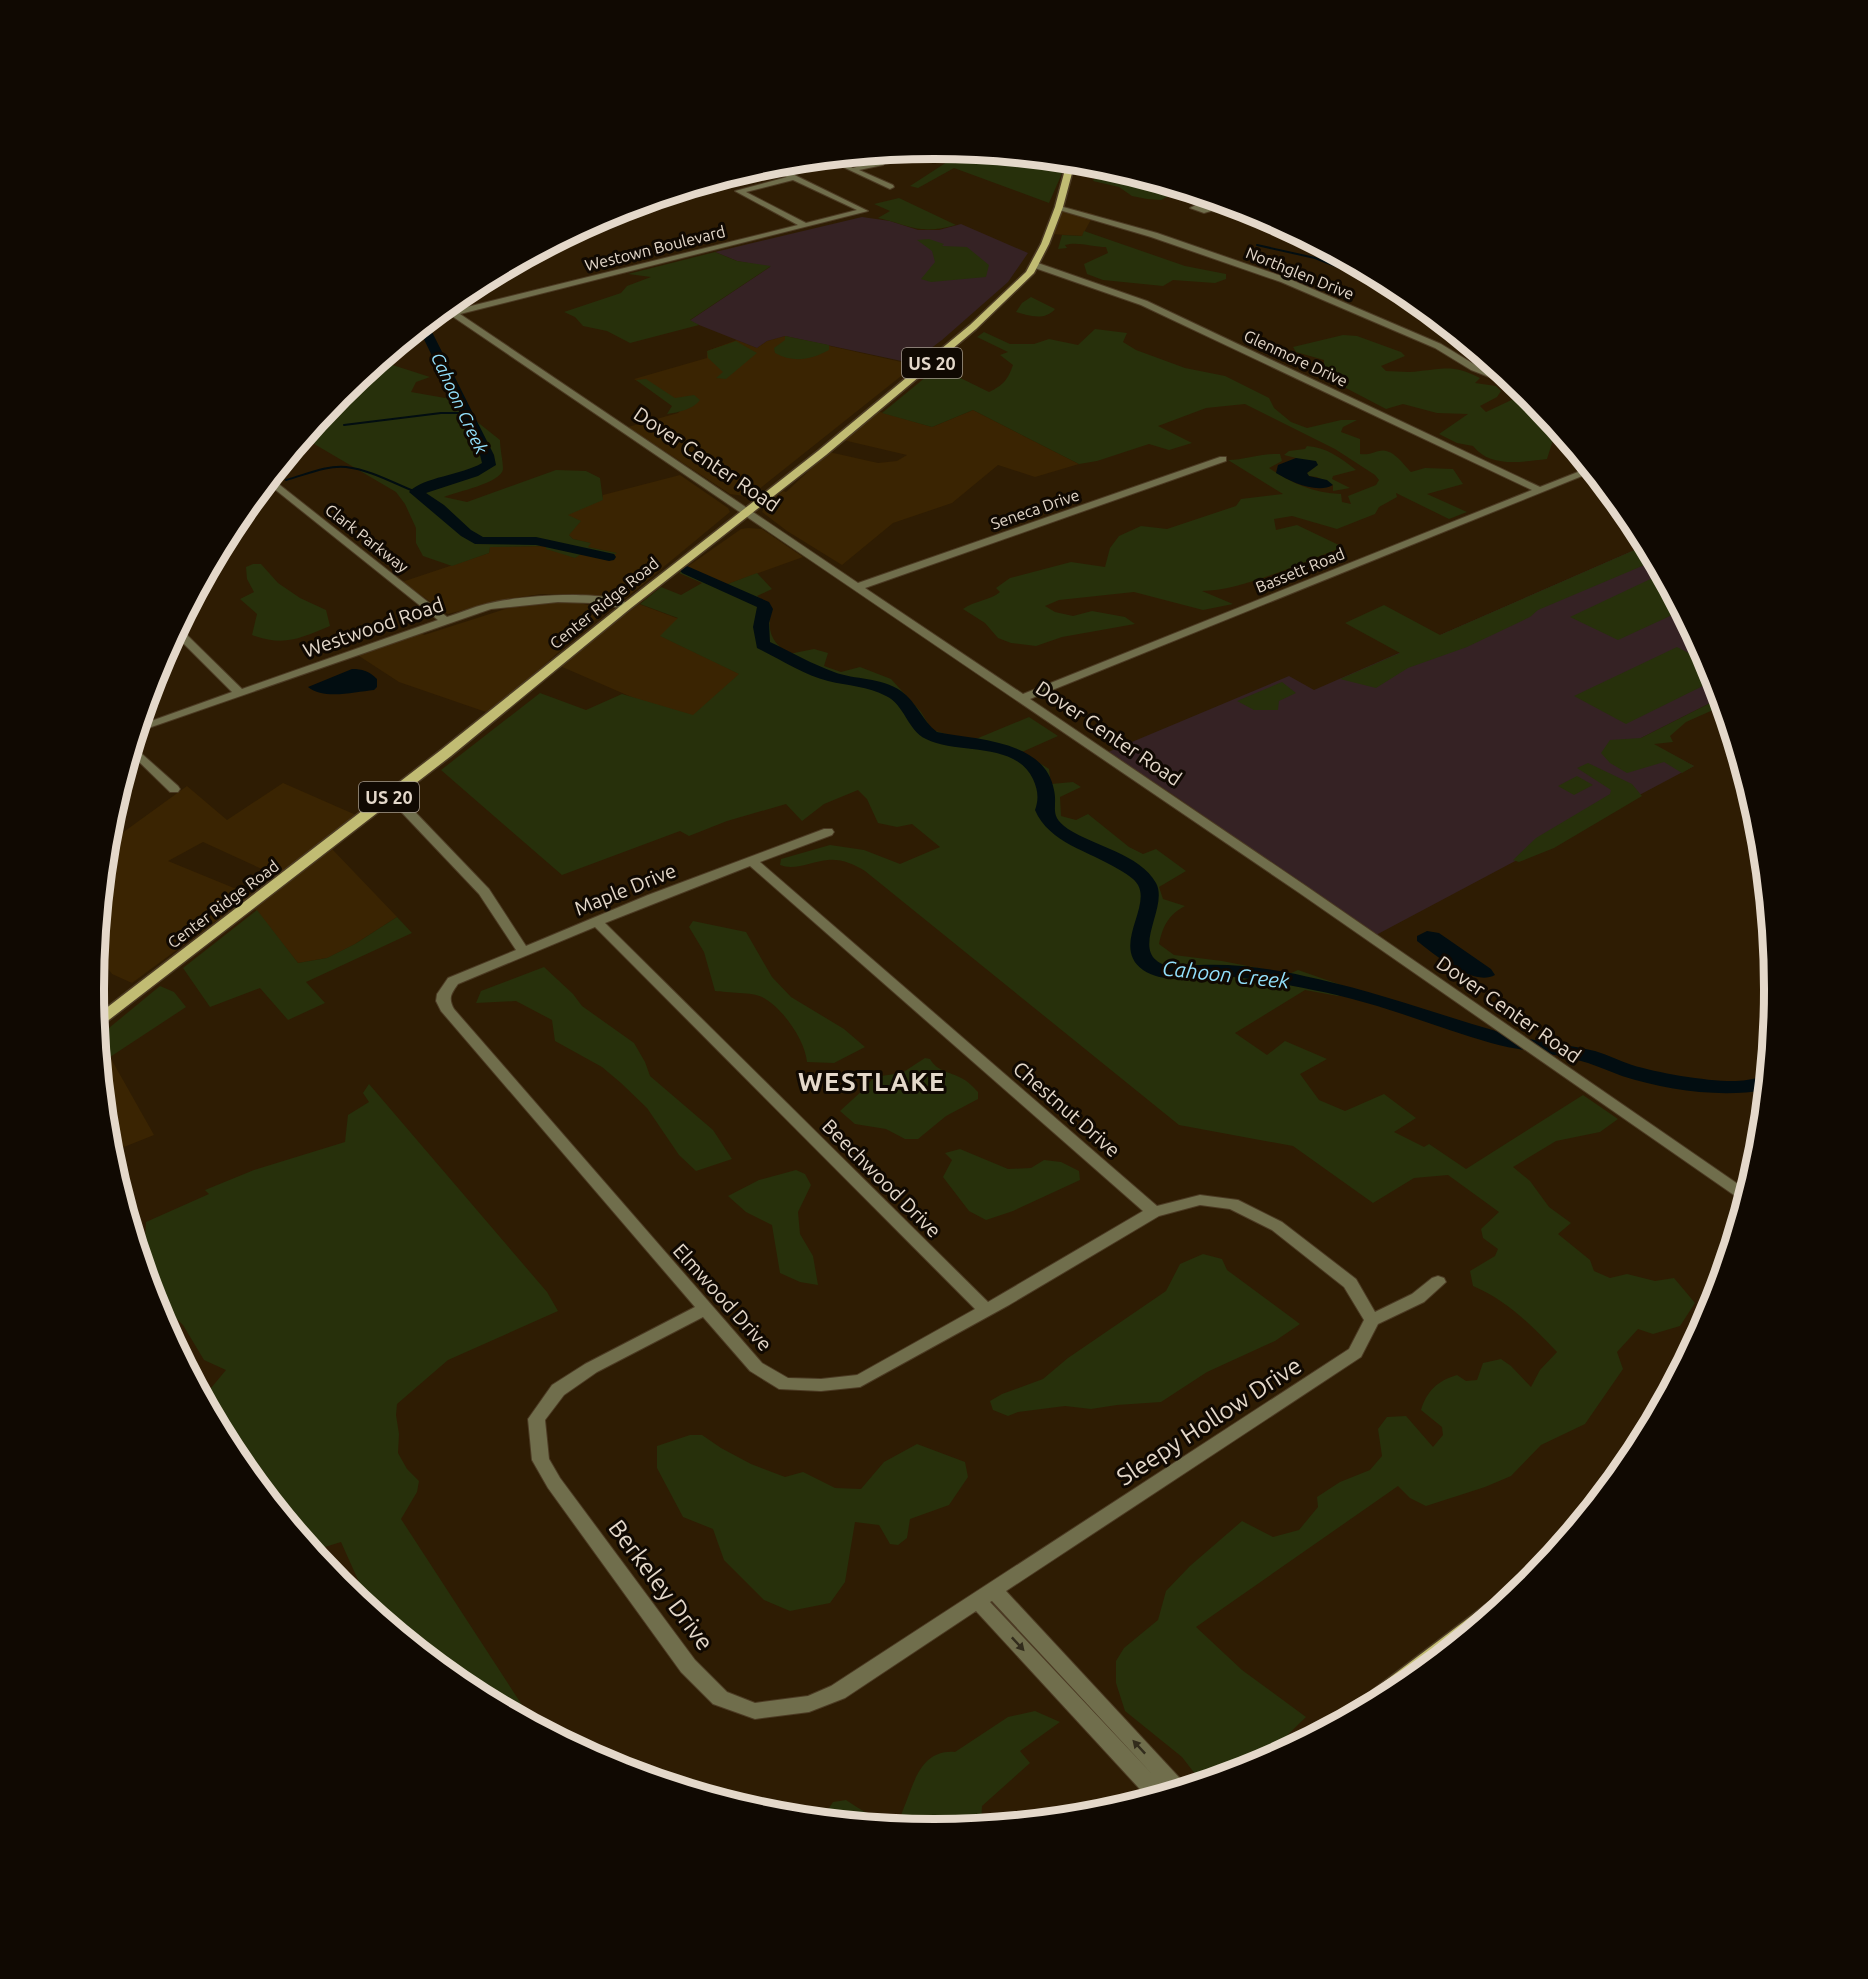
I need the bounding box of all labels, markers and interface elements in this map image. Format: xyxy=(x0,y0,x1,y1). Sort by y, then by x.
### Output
street label: Westown Boulevard xyxy=(583,222,727,274)
street label: Northglen Drive xyxy=(1243,243,1357,303)
street label: Glenmore Drive xyxy=(1241,326,1351,390)
road number: US 20 xyxy=(902,348,962,378)
water label: Cahoon Creek xyxy=(428,349,493,458)
street label: Dover Center Road xyxy=(630,402,784,516)
street label: Seneca Drive xyxy=(988,485,1082,533)
street label: Clark Parkway xyxy=(322,500,412,576)
street label: Bassett Road xyxy=(1253,544,1347,596)
street label: Center Ridge Road xyxy=(546,554,662,652)
street label: Westwood Road xyxy=(300,592,446,662)
street label: Dover Center Road xyxy=(1032,676,1186,790)
road number: US 20 xyxy=(359,782,419,812)
street label: Center Ridge Road xyxy=(164,856,282,952)
street label: Maple Drive xyxy=(571,858,679,920)
street label: Dover Center Road xyxy=(1433,951,1585,1067)
water label: Cahoon Creek xyxy=(1161,955,1291,993)
street label: Chestnut Drive xyxy=(1009,1056,1125,1162)
district label: WESTLAKE xyxy=(798,1067,946,1096)
street label: Beechwood Drive xyxy=(818,1114,946,1242)
street label: Elmwood Drive xyxy=(669,1239,777,1355)
street label: Sleepy Hollow Drive xyxy=(1112,1351,1306,1491)
street label: Berkeley Drive xyxy=(603,1515,719,1655)
one-way arrow xyxy=(1011,1636,1024,1651)
one-way arrow xyxy=(1133,1740,1146,1755)

